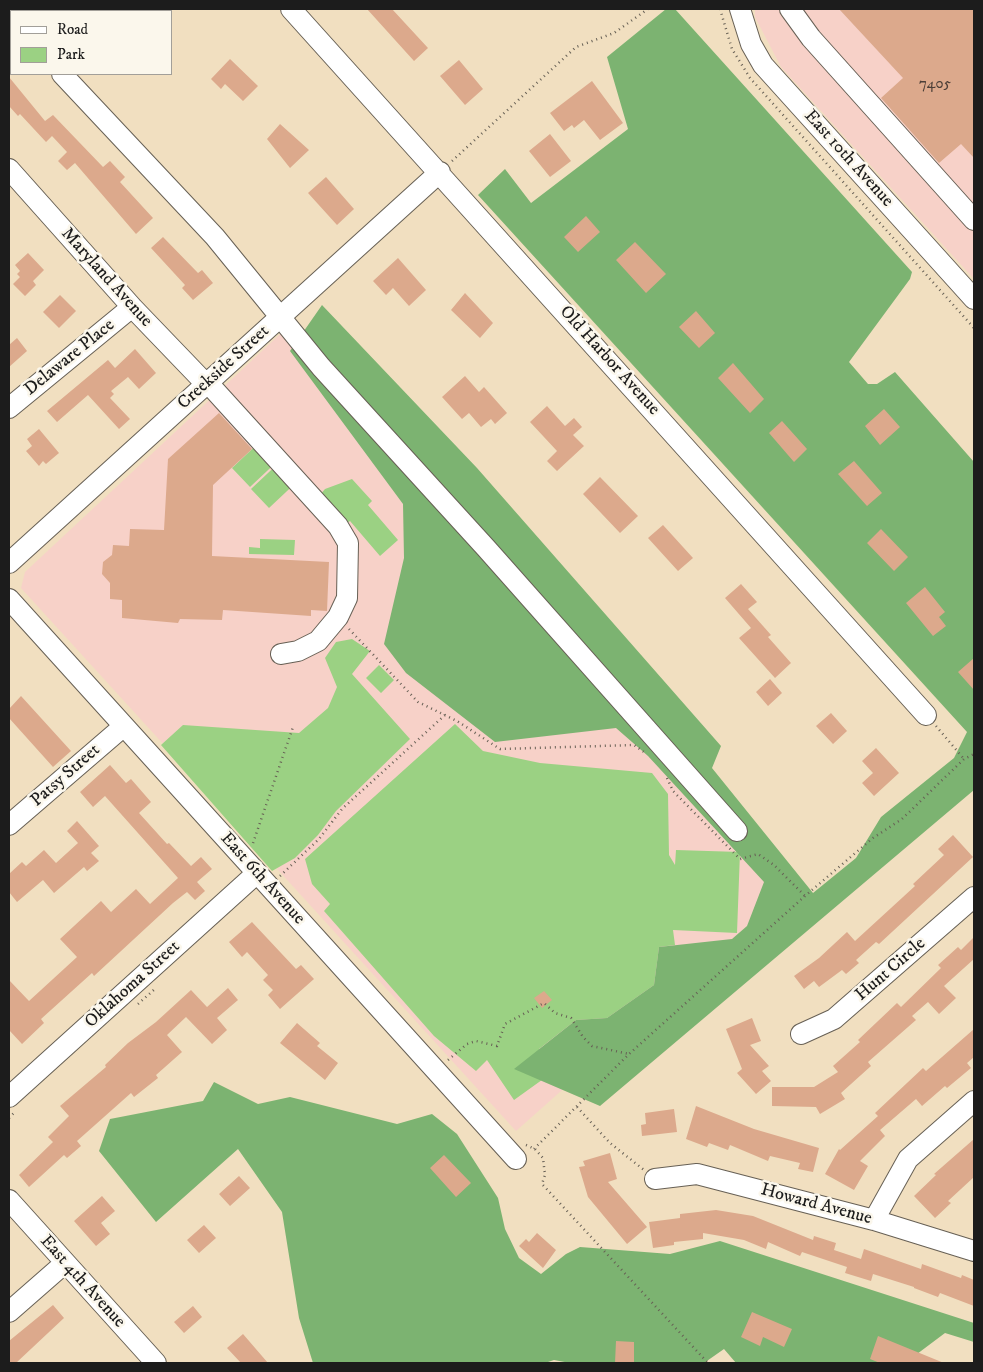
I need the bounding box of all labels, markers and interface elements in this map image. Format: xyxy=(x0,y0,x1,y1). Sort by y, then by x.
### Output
legend xyxy=(10,10,172,75)
text: Road xyxy=(57,20,88,39)
text: Park xyxy=(57,45,85,64)
house number: 7405 xyxy=(919,76,951,94)
street label: East 10th Avenue xyxy=(799,106,897,212)
street label: Maryland Avenue xyxy=(56,224,156,332)
street label: Old Harbor Avenue xyxy=(554,302,664,420)
street label: Delaware Place xyxy=(21,315,119,401)
street label: Creekside Street xyxy=(174,321,274,415)
street label: Patsy Street xyxy=(27,740,105,812)
street label: East 6th Avenue xyxy=(215,829,309,929)
street label: Hunt Circle xyxy=(851,934,931,1006)
street label: Oklahoma Street xyxy=(81,937,185,1033)
street label: Howard Avenue xyxy=(758,1180,874,1230)
street label: East 4th Avenue xyxy=(35,1231,129,1333)

